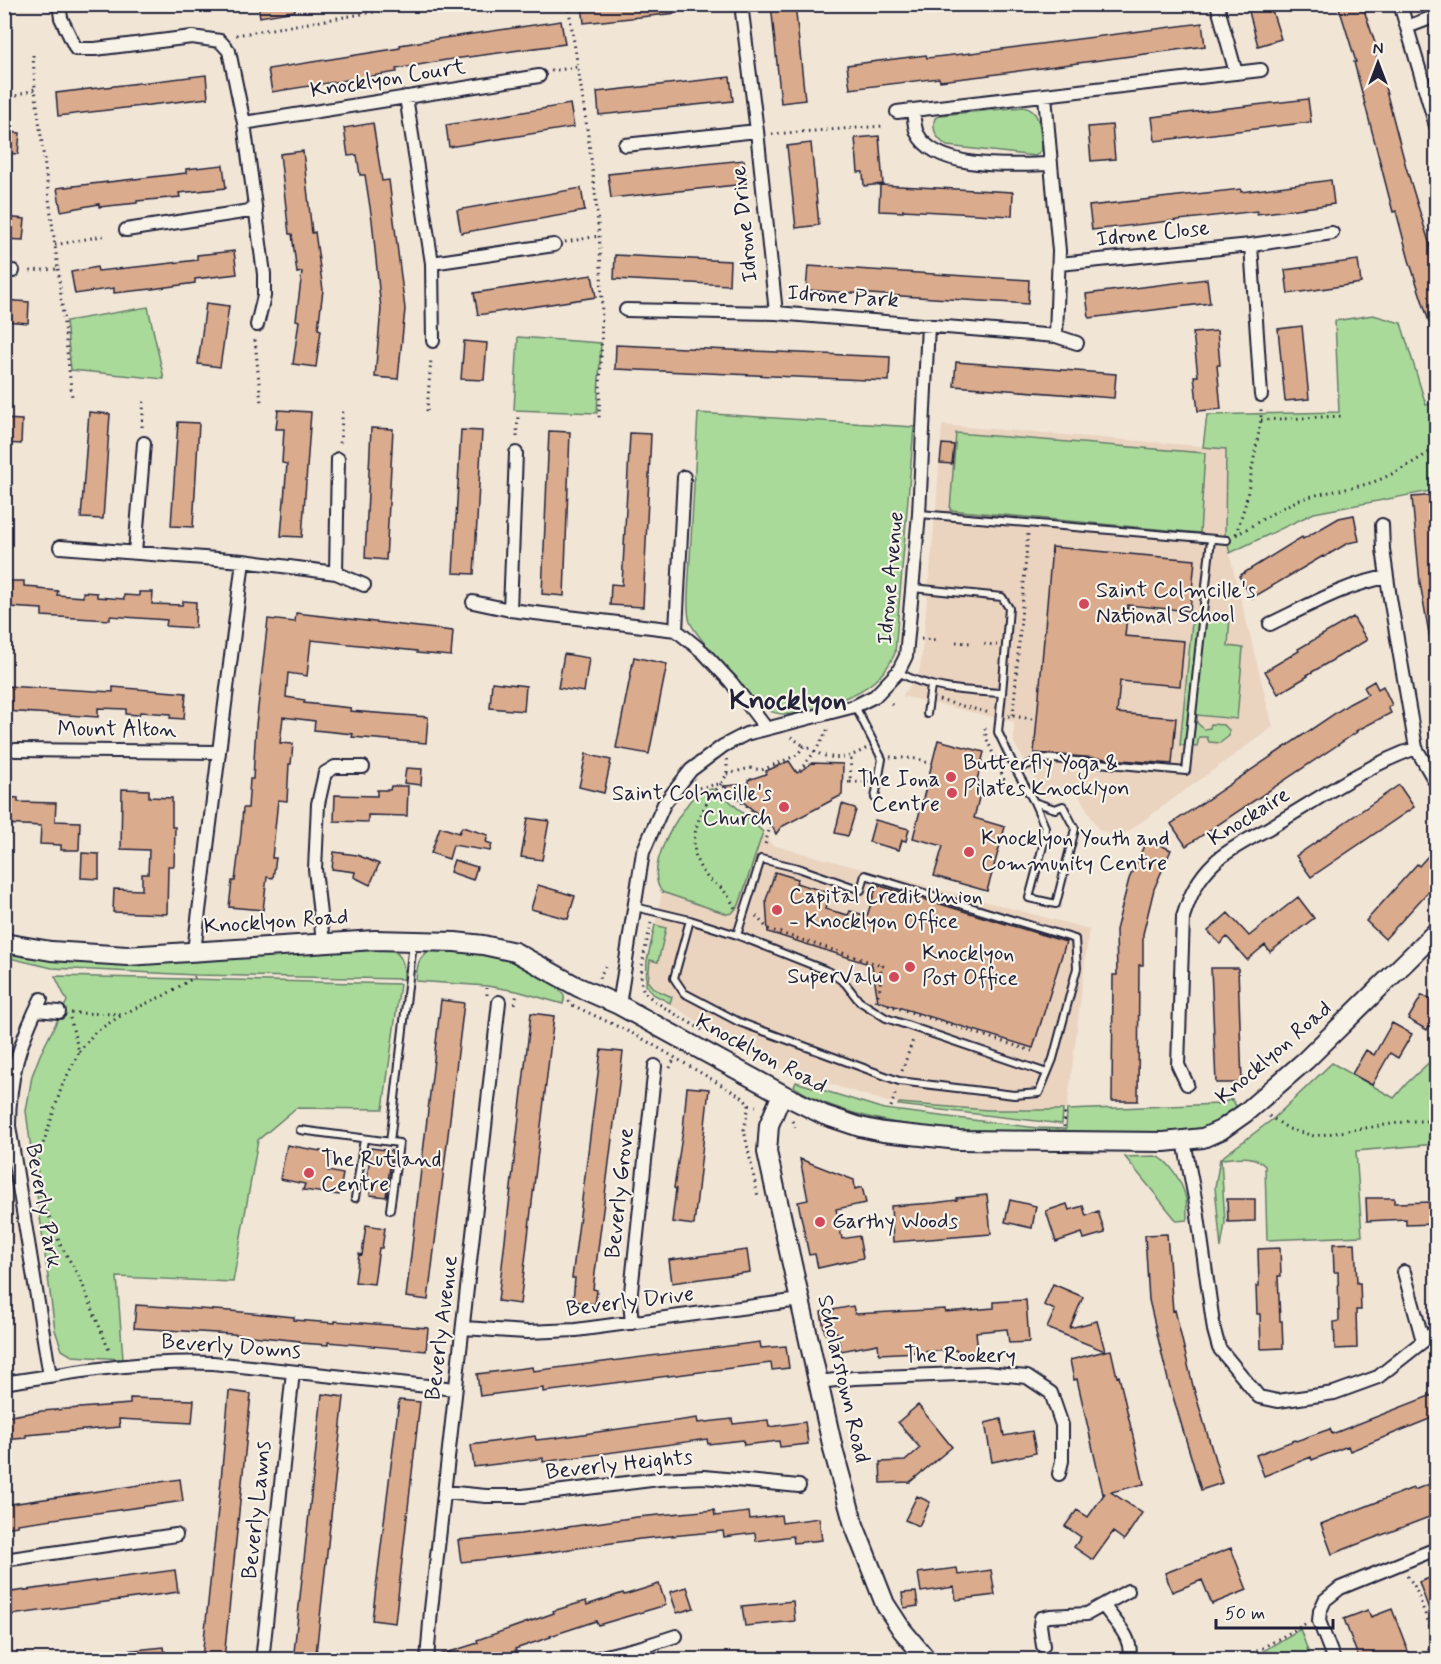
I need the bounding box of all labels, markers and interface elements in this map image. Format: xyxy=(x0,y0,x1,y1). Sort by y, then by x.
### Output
north arrow xyxy=(1348,33,1408,93)
text: N xyxy=(1373,39,1383,60)
street label: Knocklyon Court xyxy=(308,53,468,105)
street label: Idrone Drive xyxy=(725,164,765,284)
street label: Idrone Close xyxy=(1095,214,1211,254)
street label: Idrone Park xyxy=(786,279,900,315)
street label: Idrone Avenue xyxy=(871,510,911,646)
place label: Saint Colmcille's National School xyxy=(1096,577,1256,630)
marker: Saint Colmcille's National School xyxy=(1077,597,1091,611)
district label: Knocklyon xyxy=(729,683,847,720)
street label: Mount Alton xyxy=(57,716,177,744)
place label: Butterfly Yoga & Pilates Knocklyon xyxy=(963,750,1130,803)
place label: The Iona Centre xyxy=(857,766,940,819)
marker: Butterfly Yoga & Pilates Knocklyon xyxy=(944,770,958,784)
place label: Saint Colmcille's Church xyxy=(612,780,772,833)
street label: Knockaire xyxy=(1203,781,1295,853)
marker: The Iona Centre xyxy=(945,786,959,800)
marker: Saint Colmcille's Church xyxy=(777,800,791,814)
place label: Knocklyon Youth and Community Centre xyxy=(981,825,1170,878)
marker: Knocklyon Youth and Community Centre xyxy=(962,845,976,859)
place label: Capital Credit Union - Knocklyon Office xyxy=(789,883,983,936)
street label: Knocklyon Road xyxy=(203,903,349,941)
marker: Capital Credit Union - Knocklyon Office xyxy=(770,903,784,917)
place label: Knocklyon Post Office xyxy=(922,940,1018,993)
marker: Knocklyon Post Office xyxy=(903,960,917,974)
place label: SuperValu xyxy=(787,963,882,991)
marker: SuperValu xyxy=(887,970,901,984)
street label: Knocklyon Road xyxy=(1210,995,1338,1111)
street label: Knocklyon Road xyxy=(691,1008,831,1100)
street label: Beverly Grove xyxy=(599,1126,641,1260)
street label: Beverly Park xyxy=(18,1142,68,1270)
place label: The Rutland Centre xyxy=(321,1146,442,1199)
marker: The Rutland Centre xyxy=(302,1166,316,1180)
place label: Garthy Woods xyxy=(832,1208,958,1236)
marker: Garthy Woods xyxy=(813,1215,827,1229)
street label: Beverly Avenue xyxy=(419,1254,465,1402)
street label: Beverly Drive xyxy=(565,1280,695,1324)
street label: Scholarstown Road xyxy=(810,1292,876,1466)
street label: Beverly Downs xyxy=(160,1328,302,1366)
street label: The Rookery xyxy=(904,1342,1016,1370)
street label: Beverly Lawns xyxy=(236,1439,278,1581)
street label: Beverly Heights xyxy=(544,1443,694,1488)
scale bar xyxy=(1216,1592,1333,1630)
text: 50 m xyxy=(1225,1602,1265,1626)

